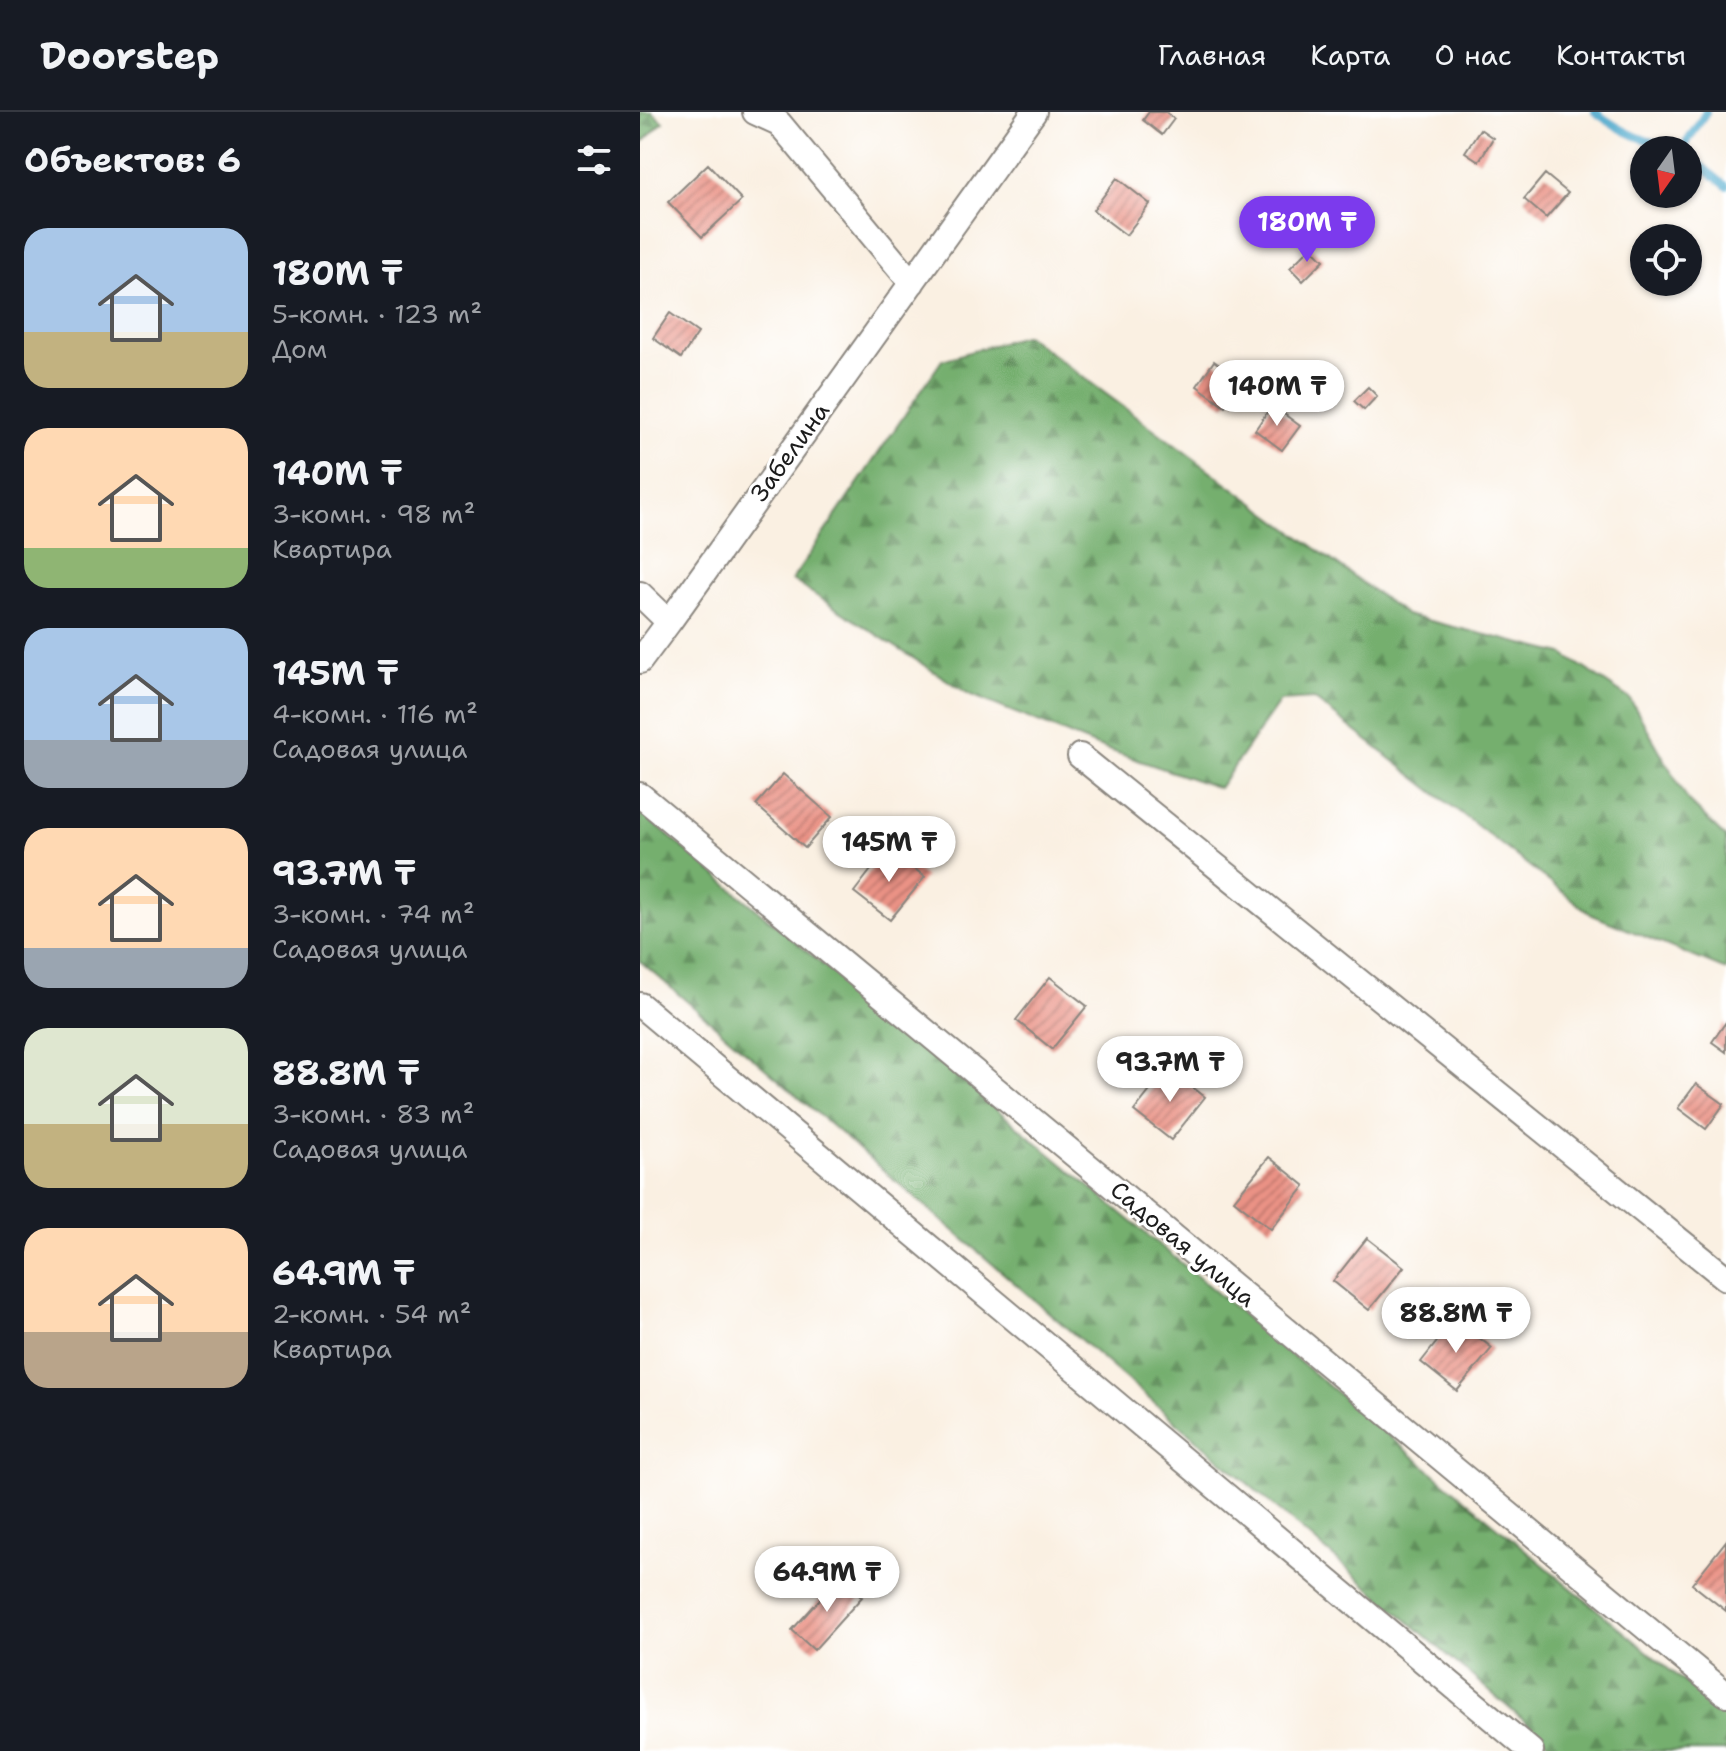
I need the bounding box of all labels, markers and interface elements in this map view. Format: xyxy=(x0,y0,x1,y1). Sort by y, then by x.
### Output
text: Doorstep xyxy=(40,30,219,81)
text: Главная xyxy=(1158,36,1266,74)
text: Карта xyxy=(1310,36,1390,74)
text: О нас xyxy=(1434,36,1512,74)
text: Контакты xyxy=(1556,36,1686,74)
north arrow xyxy=(1630,136,1702,208)
map controls xyxy=(1630,136,1702,296)
text: Объектов: 6 xyxy=(24,137,241,183)
icon: filters xyxy=(572,138,616,182)
pin: 180M ₸ xyxy=(1242,196,1372,264)
text: 180M ₸ xyxy=(1257,204,1357,239)
button: locate xyxy=(1630,224,1702,296)
text: 180M ₸ xyxy=(272,250,403,296)
icon: home xyxy=(88,260,184,356)
text: 5-комн. · 123 m² xyxy=(272,296,482,331)
text: Дом xyxy=(272,331,327,366)
pin: 140M ₸ xyxy=(1212,360,1342,428)
text: 140M ₸ xyxy=(1227,368,1327,403)
street label: Забелина xyxy=(743,396,837,508)
text: 140M ₸ xyxy=(272,450,402,496)
icon: home xyxy=(88,460,184,556)
text: 3-комн. · 98 m² xyxy=(272,496,475,531)
text: Квартира xyxy=(272,531,392,566)
text: 145M ₸ xyxy=(272,650,398,696)
icon: home xyxy=(88,660,184,756)
text: 4-комн. · 116 m² xyxy=(272,696,478,731)
text: Садовая улица xyxy=(272,731,467,766)
pin: 145M ₸ xyxy=(824,816,954,884)
text: 145M ₸ xyxy=(841,824,937,859)
text: 93.7M ₸ xyxy=(272,850,416,896)
icon: home xyxy=(88,860,184,956)
text: 3-комн. · 74 m² xyxy=(272,896,475,931)
text: Садовая улица xyxy=(272,931,467,966)
pin: 93.7M ₸ xyxy=(1096,1036,1244,1104)
text: 93.7M ₸ xyxy=(1115,1044,1225,1079)
text: 88.8M ₸ xyxy=(272,1050,419,1096)
icon: home xyxy=(88,1060,184,1156)
text: 3-комн. · 83 m² xyxy=(272,1096,474,1131)
text: Садовая улица xyxy=(272,1131,467,1166)
street label: Садовая улица xyxy=(1104,1174,1262,1314)
text: 64.9M ₸ xyxy=(272,1250,415,1296)
icon: home xyxy=(88,1260,184,1356)
pin: 88.8M ₸ xyxy=(1382,1287,1530,1355)
text: 88.8M ₸ xyxy=(1400,1295,1512,1330)
text: 2-комн. · 54 m² xyxy=(272,1296,472,1331)
text: Квартира xyxy=(272,1331,392,1366)
pin: 64.9M ₸ xyxy=(753,1546,901,1614)
text: 64.9M ₸ xyxy=(772,1554,882,1589)

